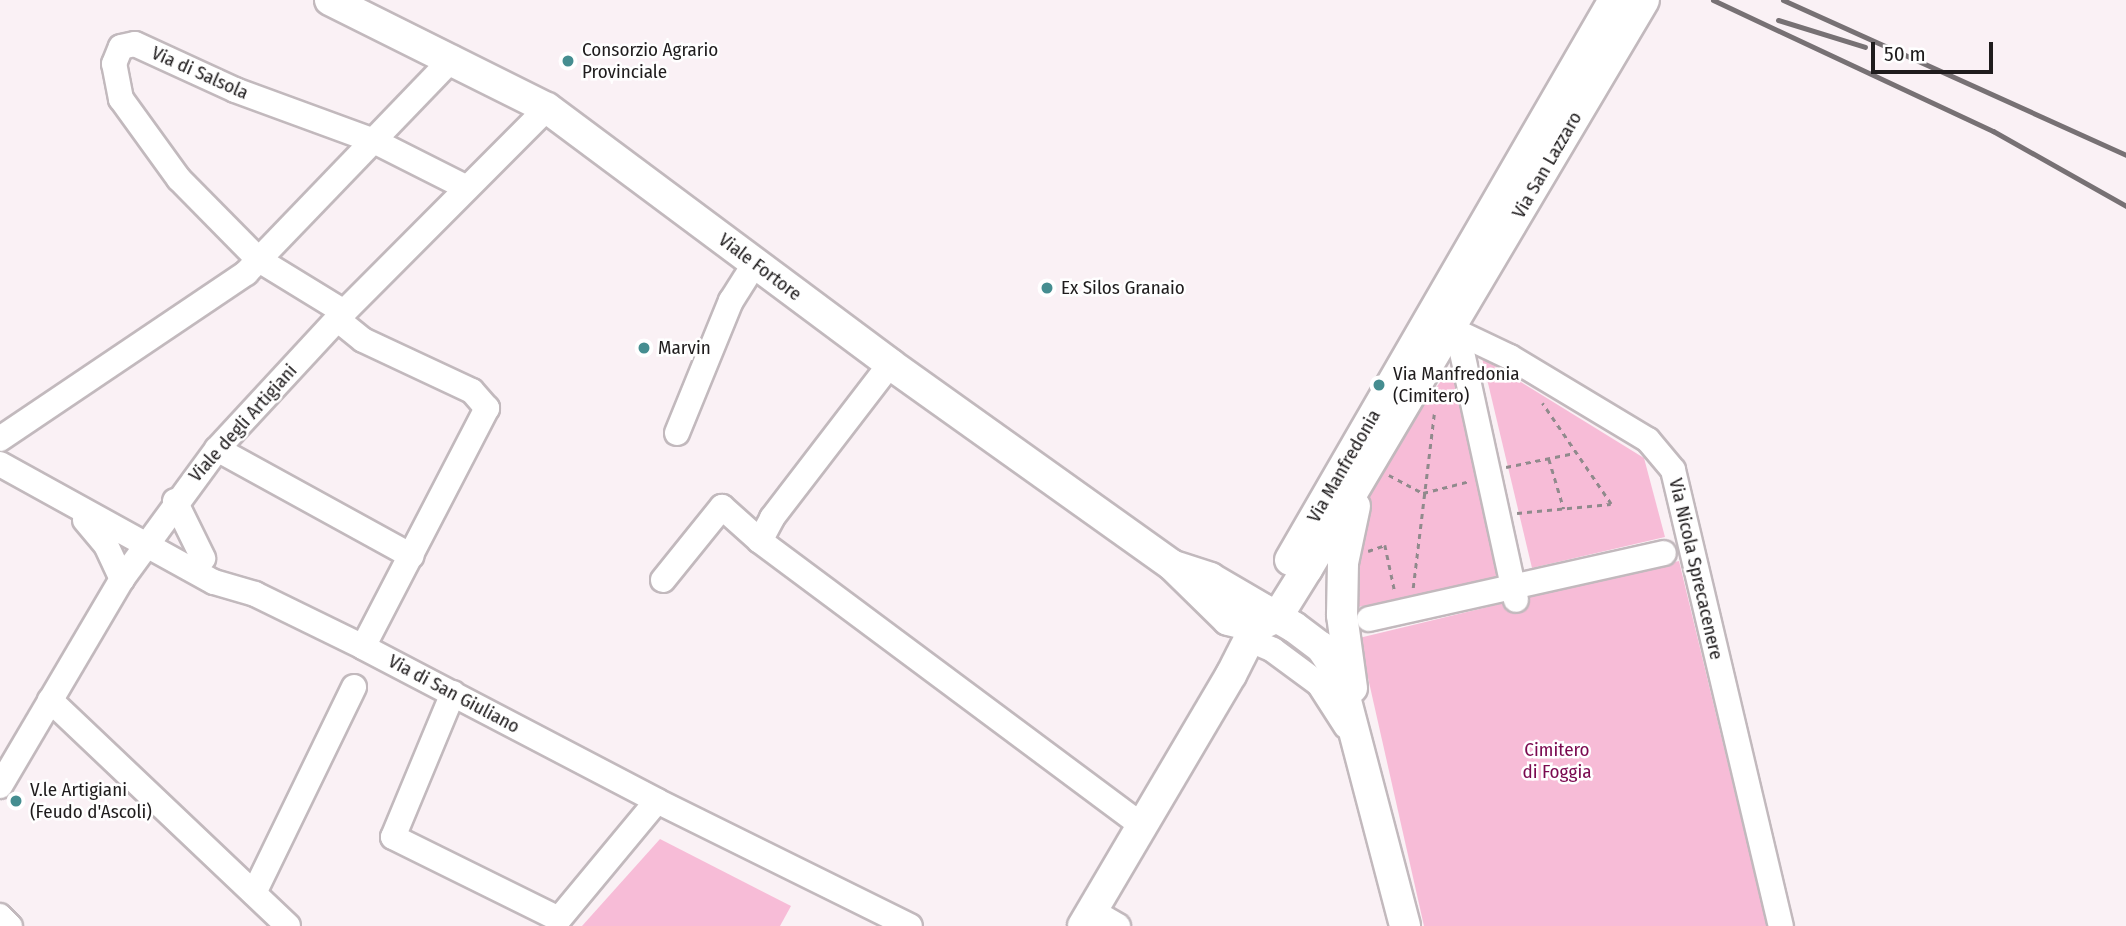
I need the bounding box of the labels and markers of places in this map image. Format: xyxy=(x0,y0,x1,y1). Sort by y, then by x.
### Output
place label: Consorzio Agrario Provinciale xyxy=(582,39,718,83)
marker: Consorzio Agrario Provinciale xyxy=(560,53,576,69)
place label: Ex Silos Granaio xyxy=(1061,277,1185,299)
marker: Ex Silos Granaio xyxy=(1039,280,1055,296)
place label: Marvin xyxy=(658,337,711,359)
marker: Marvin xyxy=(636,340,652,356)
place label: Via Manfredonia (Cimitero) xyxy=(1393,363,1520,407)
marker: Via Manfredonia (Cimitero) xyxy=(1371,377,1387,393)
place label: V.le Artigiani (Feudo d'Ascoli) xyxy=(30,779,152,823)
marker: V.le Artigiani (Feudo d'Ascoli) xyxy=(8,793,24,809)

